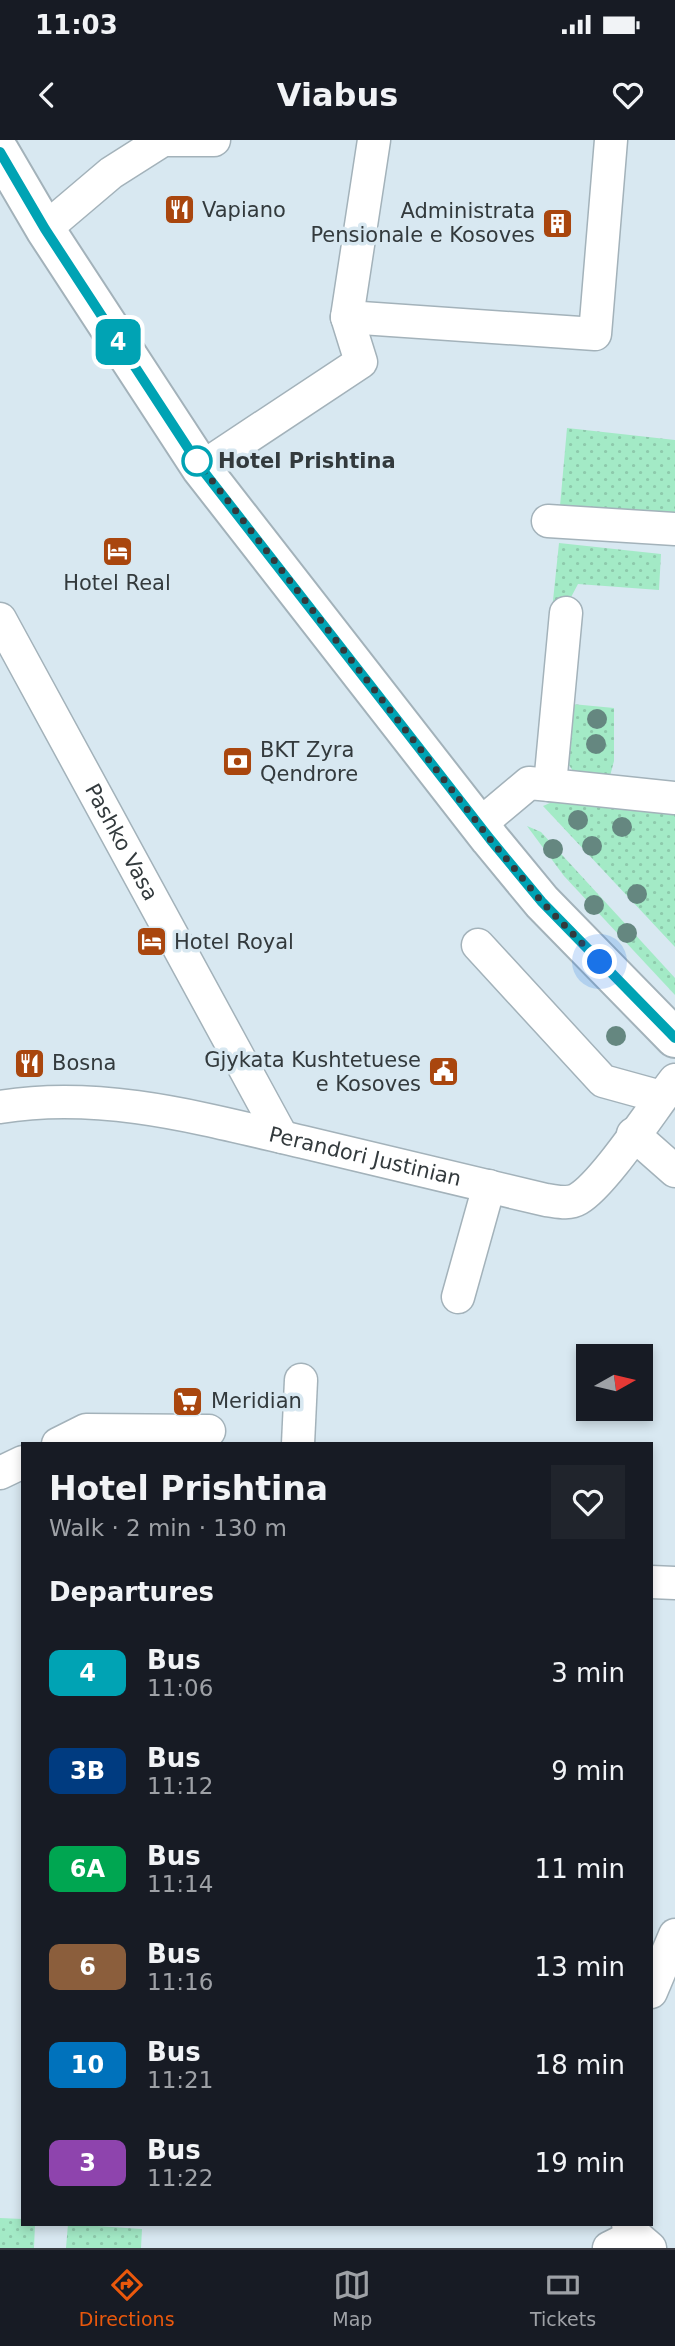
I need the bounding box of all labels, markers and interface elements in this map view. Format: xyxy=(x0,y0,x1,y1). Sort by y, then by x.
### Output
text: 11:03 xyxy=(35,10,118,40)
icon: back xyxy=(28,76,66,114)
text: Viabus xyxy=(277,76,398,114)
icon: heart xyxy=(609,76,647,114)
restaurant icon: Vapiano xyxy=(162,193,196,227)
place label: Vapiano xyxy=(202,198,286,222)
place label: Administrata Pensionale e Kosoves xyxy=(310,199,535,247)
building icon: Administrata Pensionale e Kosoves xyxy=(541,206,575,240)
line badge: 4 xyxy=(95,319,141,365)
text: 4 xyxy=(110,328,126,356)
marker: Hotel Prishtina xyxy=(182,446,212,476)
place label: Hotel Prishtina xyxy=(218,449,396,473)
hotel icon: Hotel Real xyxy=(100,534,134,568)
place label: Hotel Real xyxy=(63,571,171,595)
place label: BKT Zyra Qendrore xyxy=(260,738,358,786)
bank icon: BKT Zyra Qendrore xyxy=(220,745,254,779)
street label: Pashko Vasa xyxy=(80,780,163,905)
hotel icon: Hotel Royal xyxy=(134,925,168,959)
place label: Hotel Royal xyxy=(174,930,294,954)
your location xyxy=(582,944,617,979)
restaurant icon: Bosna xyxy=(12,1046,46,1080)
place label: Gjykata Kushtetuese e Kosoves xyxy=(204,1048,421,1096)
place label: Bosna xyxy=(52,1051,116,1075)
public building icon: Gjykata Kushtetuese e Kosoves xyxy=(427,1055,461,1089)
street label: Perandori Justinian xyxy=(267,1122,464,1191)
north arrow xyxy=(576,1344,653,1421)
map controls xyxy=(576,1344,653,1421)
supermarket icon: Meridian xyxy=(171,1384,205,1418)
place label: Meridian xyxy=(211,1389,302,1413)
button: heart xyxy=(551,1465,625,1539)
text: Hotel Prishtina xyxy=(49,1469,328,1508)
text: Walk · 2 min · 130 m xyxy=(49,1515,287,1541)
text: Departures xyxy=(49,1577,214,1607)
text: Bus xyxy=(147,1645,201,1675)
text: 3 min xyxy=(551,1658,625,1688)
text: 4 xyxy=(79,1659,96,1687)
text: 11:06 xyxy=(147,1675,213,1701)
text: Bus xyxy=(147,1743,201,1773)
text: 9 min xyxy=(551,1756,625,1786)
text: 3B xyxy=(70,1757,105,1785)
text: 11:12 xyxy=(147,1773,213,1799)
text: Bus xyxy=(147,1841,201,1871)
text: 11 min xyxy=(535,1854,625,1884)
text: 6A xyxy=(70,1855,105,1883)
text: 11:14 xyxy=(147,1871,213,1897)
text: Bus xyxy=(147,1939,201,1969)
text: 13 min xyxy=(535,1952,625,1982)
text: 6 xyxy=(79,1953,96,1981)
text: 11:16 xyxy=(147,1969,213,1995)
text: Bus xyxy=(147,2037,201,2067)
text: 18 min xyxy=(535,2050,625,2080)
text: 10 xyxy=(71,2051,104,2079)
text: 11:21 xyxy=(147,2067,213,2093)
text: Bus xyxy=(147,2135,201,2165)
text: 19 min xyxy=(535,2148,625,2178)
text: 3 xyxy=(79,2149,96,2177)
text: 11:22 xyxy=(147,2165,213,2191)
tab: Directions xyxy=(79,2266,175,2330)
tab: Map xyxy=(332,2266,372,2330)
tab: Tickets xyxy=(530,2266,596,2330)

